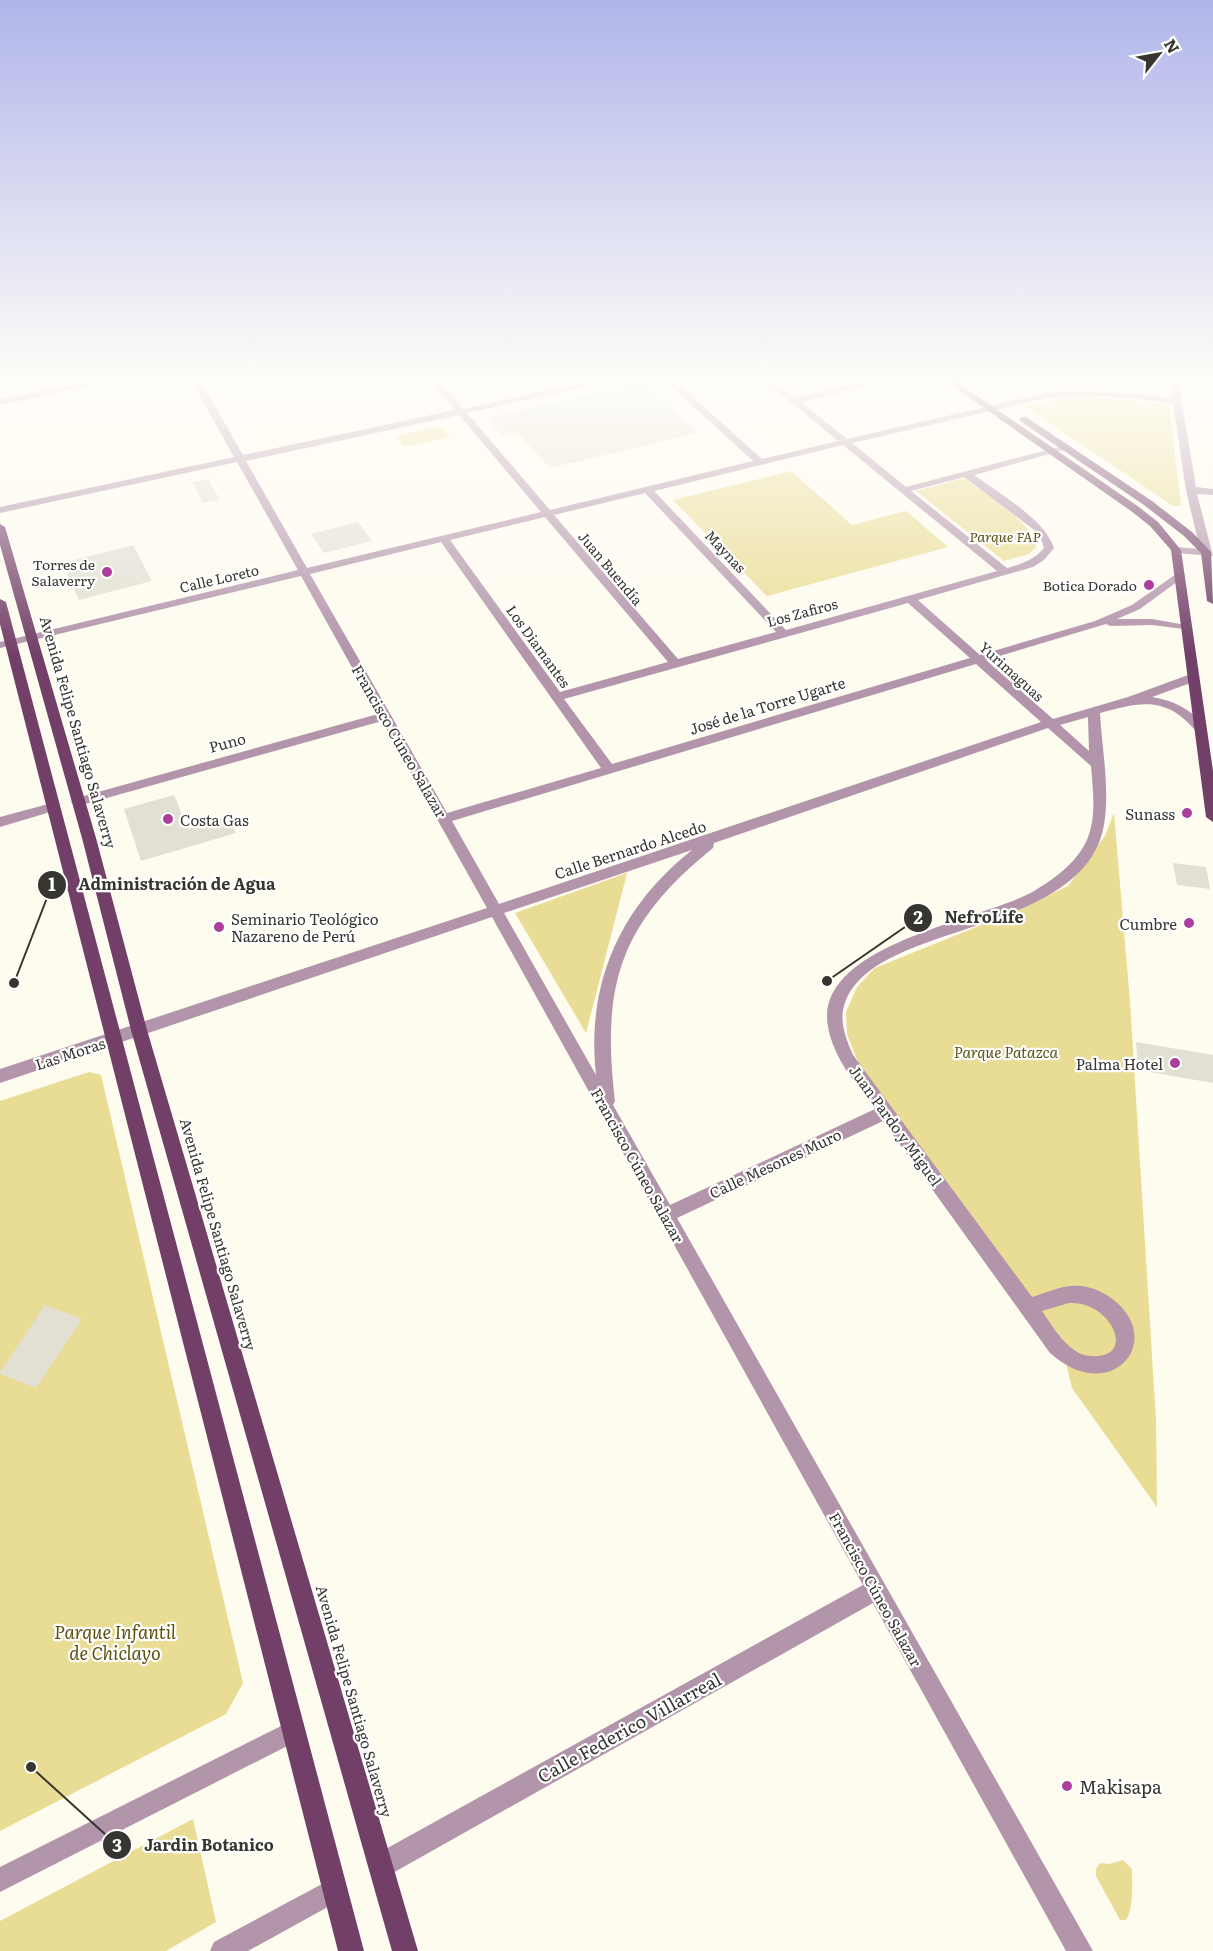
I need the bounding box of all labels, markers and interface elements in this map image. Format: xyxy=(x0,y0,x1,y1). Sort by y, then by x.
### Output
north arrow xyxy=(1129,24,1189,84)
text: N xyxy=(1159,34,1186,58)
street label: Maynas xyxy=(701,525,751,577)
park label: Parque FAP xyxy=(969,526,1041,546)
street label: Juan Buendía xyxy=(574,527,648,610)
place label: Torres de Salaverry xyxy=(31,554,96,590)
street label: Calle Loreto xyxy=(177,559,261,597)
marker: Torres de Salaverry xyxy=(100,565,114,579)
place label: Botica Dorado xyxy=(1043,575,1137,595)
marker: Botica Dorado xyxy=(1142,578,1156,592)
street label: Los Zafiros xyxy=(764,593,840,631)
street label: Los Diamantes xyxy=(502,601,576,691)
street label: Avenida Felipe Santiago Salaverry xyxy=(35,613,123,851)
street label: Yurimaguas xyxy=(975,637,1049,705)
street label: Francisco Cúneo Salazar xyxy=(347,660,453,822)
street label: José de la Torre Ugarte xyxy=(686,670,848,740)
street label: Puno xyxy=(206,726,248,758)
place label: Sunass xyxy=(1125,802,1175,825)
marker: Sunass xyxy=(1180,806,1194,820)
place label: Costa Gas xyxy=(180,808,249,831)
marker: Costa Gas xyxy=(161,812,175,826)
street label: Calle Bernardo Alcedo xyxy=(551,814,709,884)
callout: Administración de Agua xyxy=(37,868,288,902)
text: 1 xyxy=(48,870,56,897)
text: Administración de Agua xyxy=(79,871,276,895)
callout: NefroLife xyxy=(903,901,1036,935)
text: 2 xyxy=(913,903,923,930)
text: NefroLife xyxy=(944,904,1024,928)
place label: Seminario Teológico Nazareno de Perú xyxy=(231,907,379,947)
place label: Cumbre xyxy=(1119,912,1177,935)
marker: Cumbre xyxy=(1182,916,1196,930)
marker: Seminario Teológico Nazareno de Perú xyxy=(212,920,226,934)
street label: Las Moras xyxy=(32,1031,108,1075)
park label: Parque Patazca xyxy=(954,1040,1059,1063)
place label: Palma Hotel xyxy=(1076,1052,1163,1075)
marker: Palma Hotel xyxy=(1168,1056,1182,1070)
street label: Juan Pardo y Miguel xyxy=(844,1060,948,1190)
street label: Francisco Cúneo Salazar xyxy=(586,1083,690,1247)
street label: Avenida Felipe Santiago Salaverry xyxy=(175,1115,263,1353)
street label: Calle Mesones Muro xyxy=(705,1122,845,1204)
street label: Francisco Cúneo Salazar xyxy=(824,1507,928,1671)
street label: Avenida Felipe Santiago Salaverry xyxy=(311,1582,399,1820)
park label: Parque Infantil de Chiclayo xyxy=(54,1618,177,1666)
street label: Calle Federico Villarreal xyxy=(532,1665,726,1789)
place label: Makisapa xyxy=(1079,1773,1162,1800)
marker: Makisapa xyxy=(1060,1779,1074,1793)
callout: Jardin Botanico xyxy=(102,1828,285,1862)
text: 3 xyxy=(112,1831,122,1858)
text: Jardin Botanico xyxy=(144,1832,274,1856)

